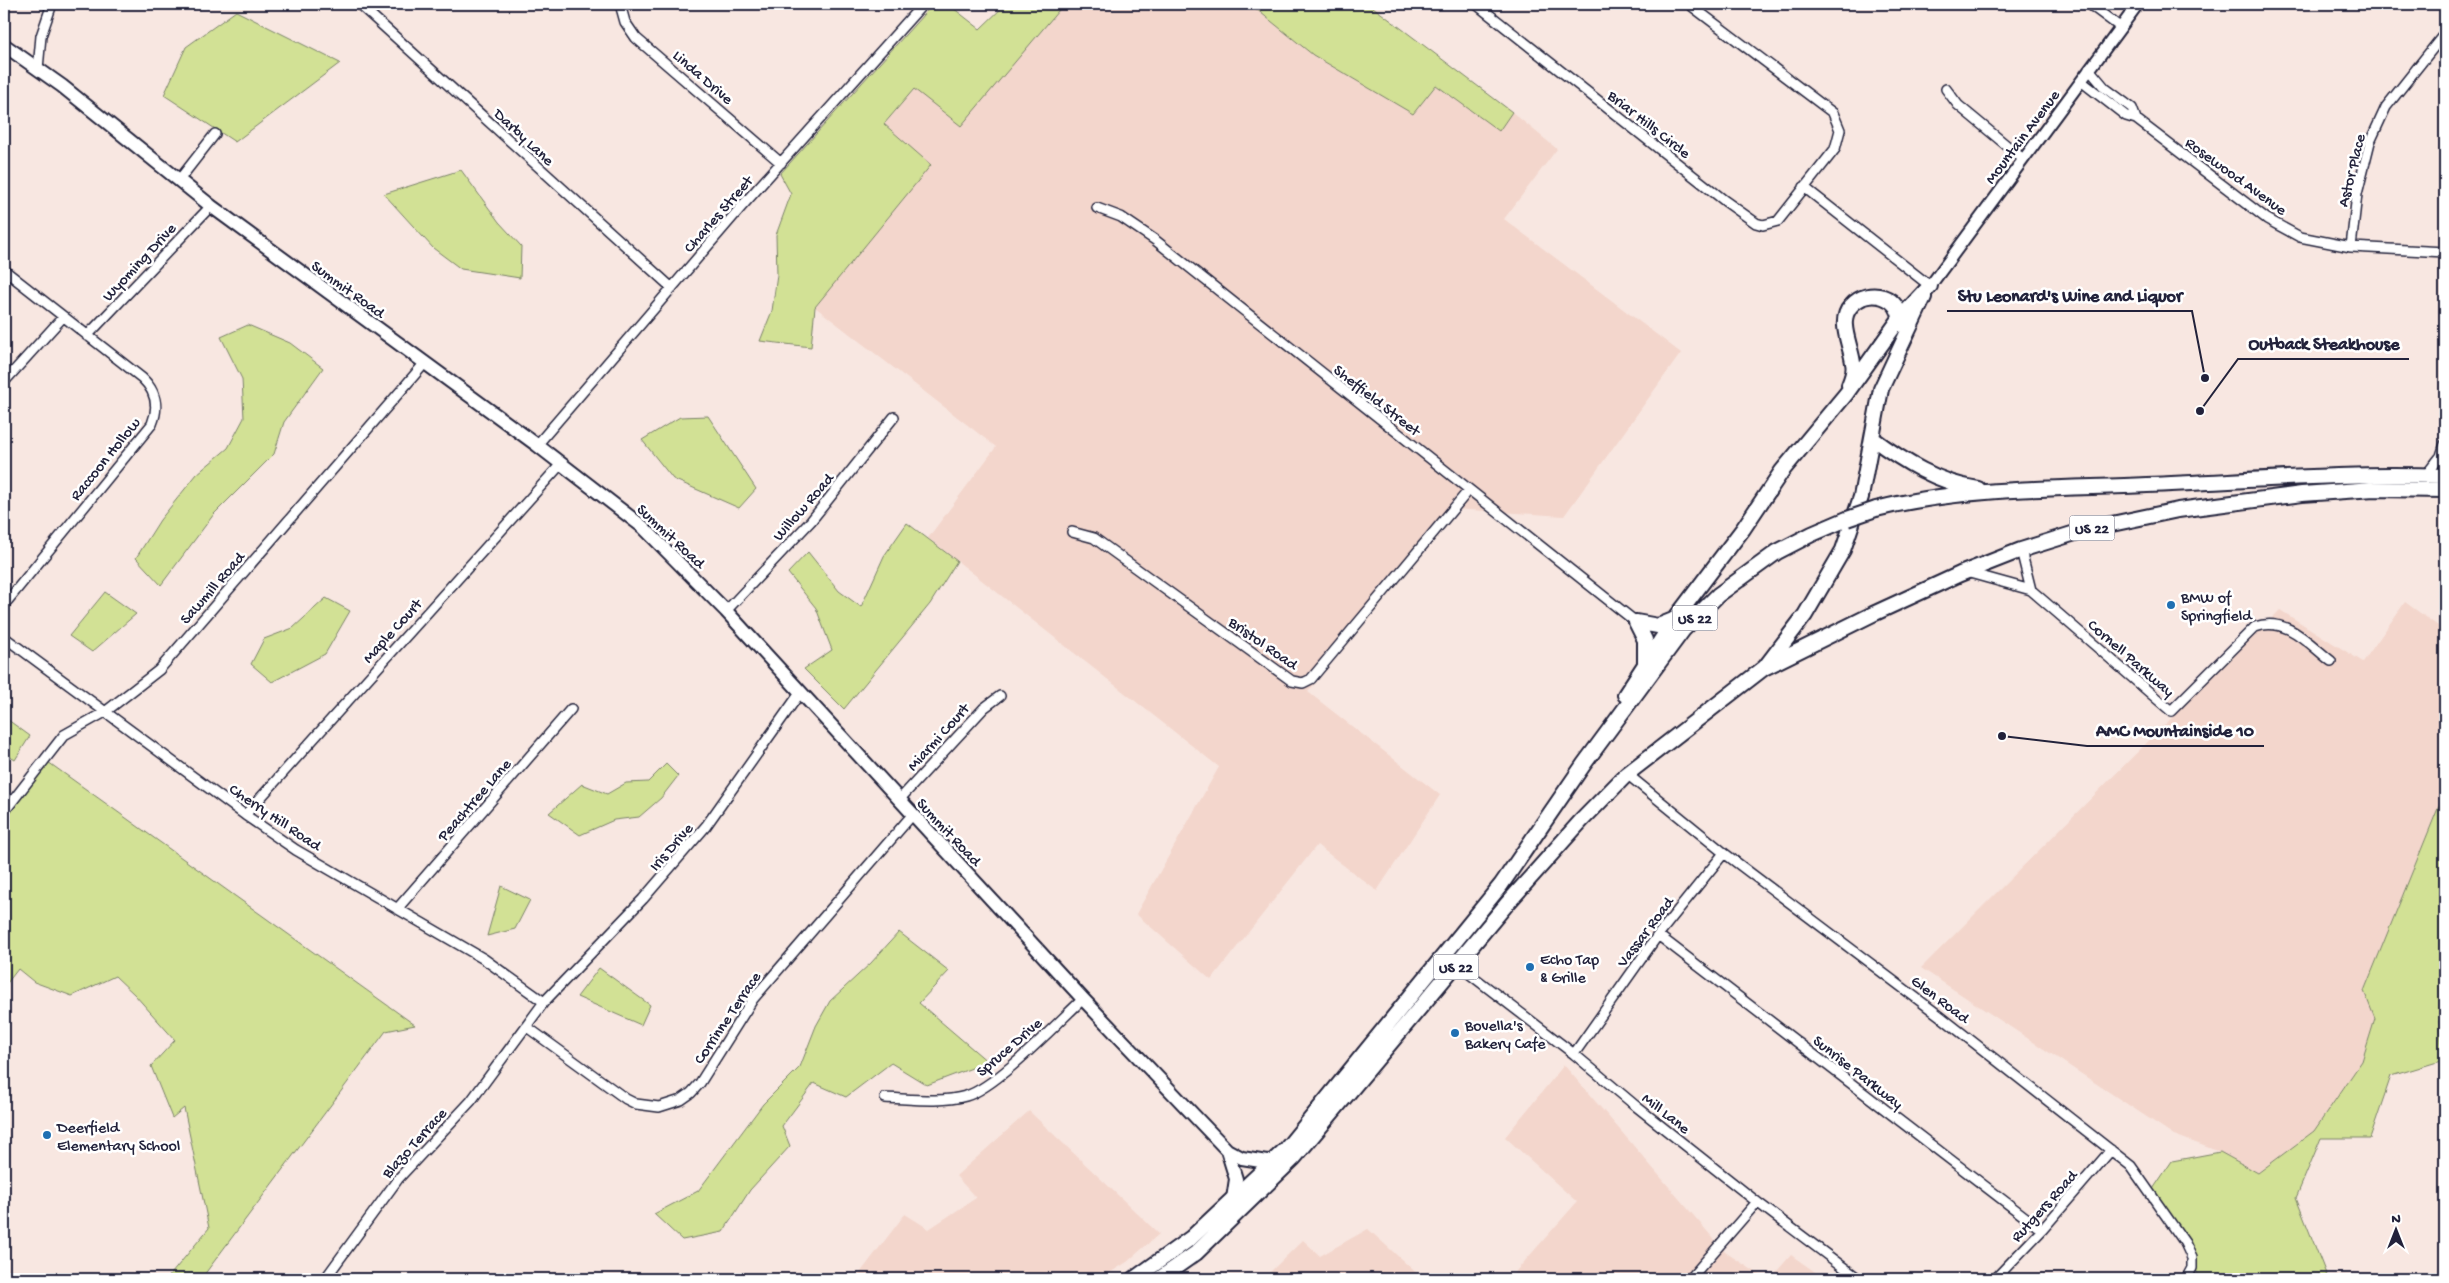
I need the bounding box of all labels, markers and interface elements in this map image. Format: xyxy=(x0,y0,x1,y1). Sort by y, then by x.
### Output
street label: Linda Drive xyxy=(668,47,736,111)
street label: Briar Hills Circle xyxy=(1602,87,1694,164)
street label: Mountain Avenue xyxy=(1982,87,2066,189)
street label: Darby Lane xyxy=(488,105,557,172)
street label: Astor Place xyxy=(2335,132,2372,209)
street label: Rosewood Avenue xyxy=(2180,135,2290,222)
street label: Charles Street xyxy=(681,172,759,258)
street label: Wyoming Drive xyxy=(100,220,182,306)
street label: Summit Road xyxy=(306,258,389,325)
callout: Stu Leonard's Wine and Liquor xyxy=(1947,278,2192,311)
text: Stu Leonard's Wine and Liquor xyxy=(1958,287,2185,308)
callout: Outback Steakhouse xyxy=(2238,326,2409,359)
text: Outback Steakhouse xyxy=(2249,335,2400,356)
street label: Sheffield Street xyxy=(1329,362,1424,443)
street label: Raccoon Hollow xyxy=(67,414,146,506)
street label: Willow Road xyxy=(770,469,840,546)
street label: Summit Road xyxy=(632,501,709,575)
road number: US 22 xyxy=(2070,516,2114,540)
street label: Sawmill Road xyxy=(177,548,251,629)
place label: BMW of Springfield xyxy=(2180,590,2253,627)
street label: Maple Court xyxy=(360,595,428,668)
marker: BMW of Springfield xyxy=(2165,599,2177,611)
road number: US 22 xyxy=(1672,606,1718,630)
street label: Bristol Road xyxy=(1223,613,1302,677)
street label: Cornell Parkway xyxy=(2082,617,2177,703)
street label: Miarmi Court xyxy=(904,700,976,776)
callout: AMC Mountainside 10 xyxy=(2087,713,2264,746)
text: AMC Mountainside 10 xyxy=(2095,722,2255,743)
street label: Peachtree Lane xyxy=(434,756,517,847)
street label: Cherry Hill Road xyxy=(224,781,325,858)
street label: Summit Road xyxy=(911,795,985,873)
street label: Iris Drive xyxy=(647,820,699,876)
street label: Vassar Road xyxy=(1614,893,1680,973)
place label: Echo Tap & Grille xyxy=(1540,952,1599,989)
road number: US 22 xyxy=(1434,954,1478,980)
marker: Echo Tap & Grille xyxy=(1524,961,1536,973)
street label: Corrinne Terrace xyxy=(691,969,767,1069)
street label: Glen Road xyxy=(1906,973,1973,1030)
street label: Spruce Drive xyxy=(974,1014,1048,1082)
place label: Bovella's Bakery Cafe xyxy=(1464,1018,1546,1055)
marker: Bovella's Bakery Cafe xyxy=(1449,1027,1461,1039)
street label: Sunrise Parkway xyxy=(1808,1033,1906,1115)
street label: Mill Lane xyxy=(1637,1090,1693,1140)
street label: Blazo Terrace xyxy=(378,1105,453,1184)
place label: Deerfield Elementary School xyxy=(56,1120,180,1157)
marker: Deerfield Elementary School xyxy=(41,1129,53,1141)
street label: Rutgers Road xyxy=(2008,1166,2084,1247)
north arrow xyxy=(2372,1206,2422,1256)
text: N xyxy=(2391,1211,2401,1228)

